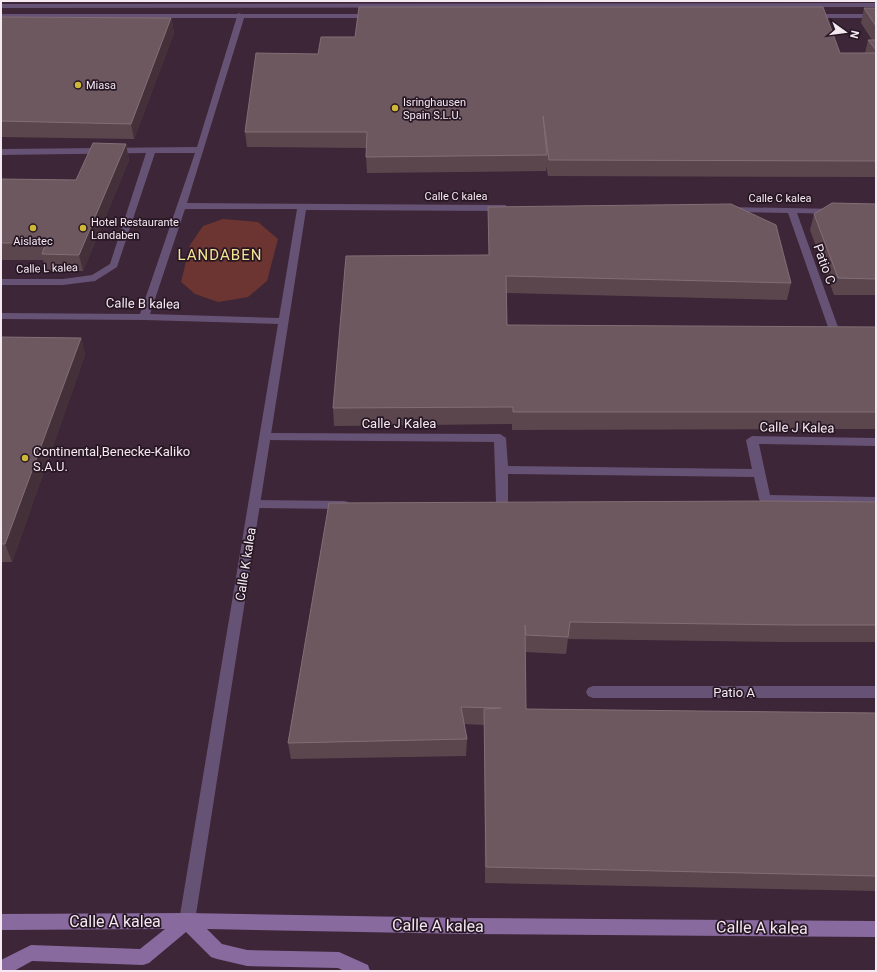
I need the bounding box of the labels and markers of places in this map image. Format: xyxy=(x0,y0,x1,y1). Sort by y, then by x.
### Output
place label: Miasa xyxy=(86,79,116,92)
marker: Miasa xyxy=(73,80,83,90)
place label: Isringhausen Spain S.L.U. xyxy=(403,96,466,122)
marker: Isringhausen Spain S.L.U. xyxy=(390,103,400,113)
place label: Hotel Restaurante Landaben xyxy=(91,216,179,242)
marker: Aislatec xyxy=(28,223,38,233)
marker: Hotel Restaurante Landaben xyxy=(78,223,88,233)
place label: Aislatec xyxy=(13,235,53,248)
place label: Continental,Benecke-Kaliko S.A.U. xyxy=(33,444,190,474)
marker: Continental,Benecke-Kaliko S.A.U. xyxy=(20,453,30,463)

